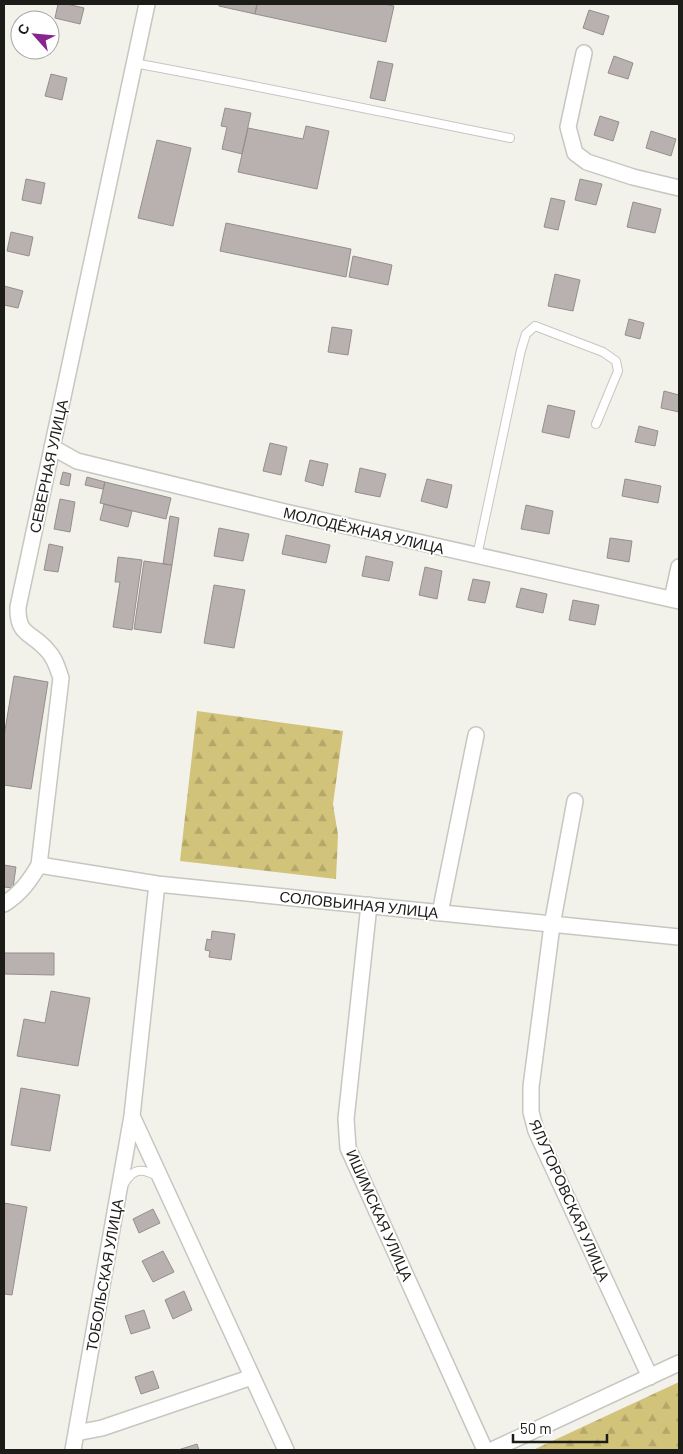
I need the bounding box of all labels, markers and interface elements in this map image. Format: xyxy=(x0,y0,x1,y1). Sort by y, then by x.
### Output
north arrow xyxy=(10,10,60,60)
text: С xyxy=(13,21,33,37)
street label: СЕВЕРНАЯ УЛИЦА xyxy=(25,397,71,535)
street label: МОЛОДЁЖНАЯ УЛИЦА xyxy=(282,503,446,557)
street label: СОЛОВЬИНАЯ УЛИЦА xyxy=(279,887,439,921)
street label: ЯЛУТОРОВСКАЯ УЛИЦА xyxy=(526,1116,614,1284)
street label: ИШИМСКАЯ УЛИЦА xyxy=(343,1146,417,1284)
street label: ТОБОЛЬСКАЯ УЛИЦА xyxy=(82,1197,126,1353)
scale bar xyxy=(513,1412,607,1444)
text: 50 m xyxy=(520,1419,552,1437)

